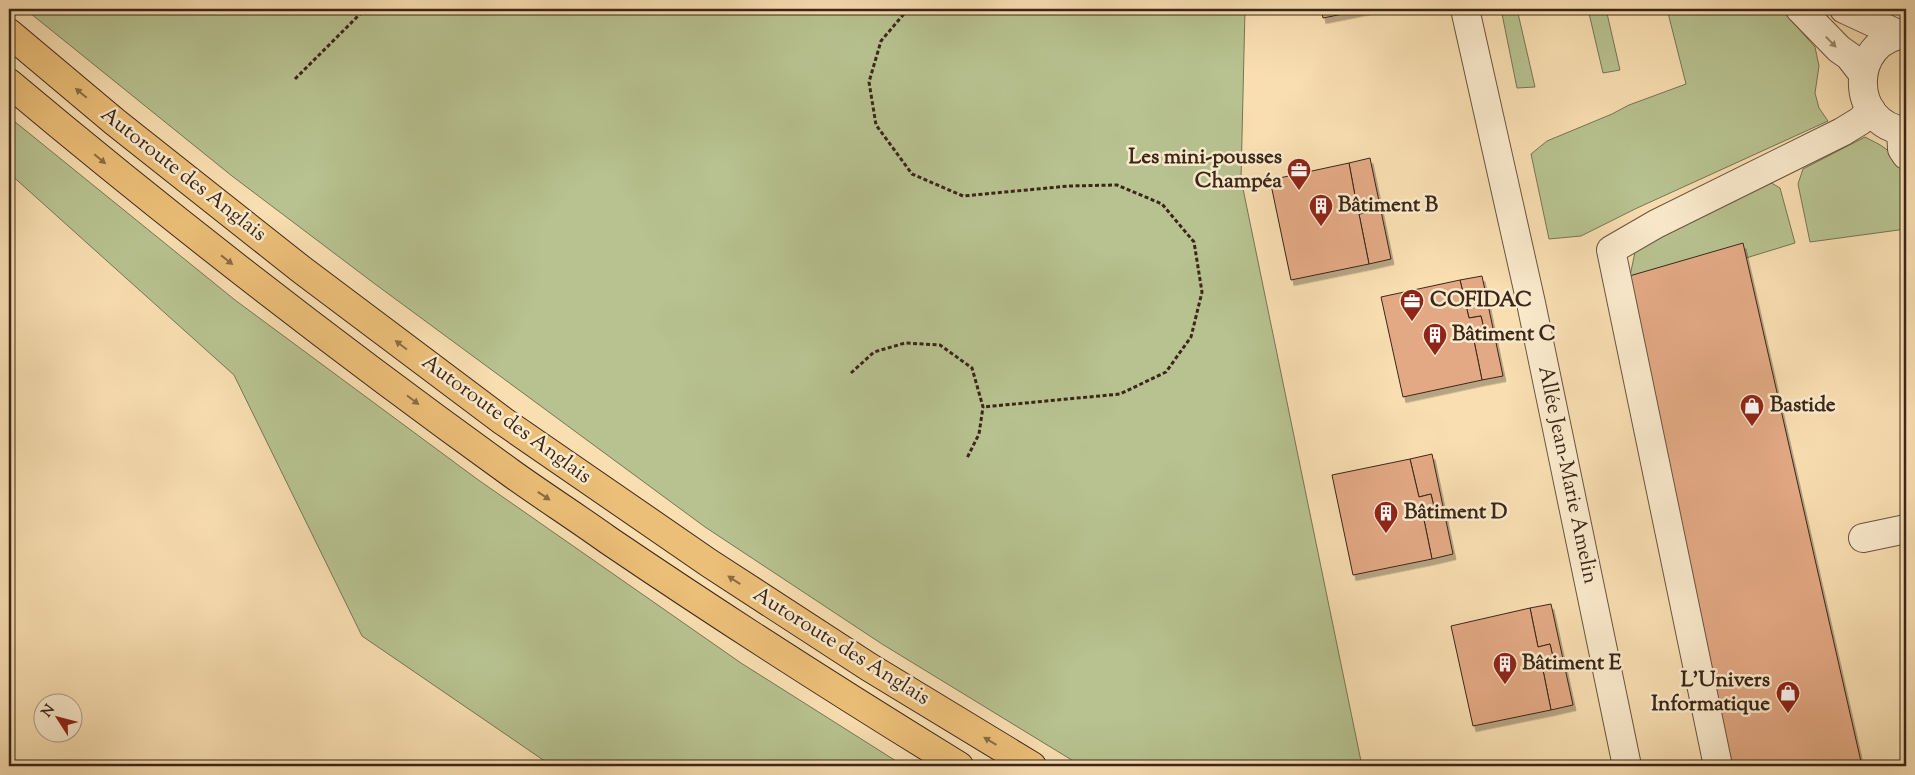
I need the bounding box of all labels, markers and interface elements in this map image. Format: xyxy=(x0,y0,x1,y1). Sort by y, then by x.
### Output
one-way arrow xyxy=(1825,35,1837,47)
one-way arrow xyxy=(74,88,87,99)
street label: Autoroute des Anglais xyxy=(94,101,272,249)
place label: Les mini-pousses Champéa xyxy=(1129,143,1282,197)
one-way arrow xyxy=(93,154,106,165)
office icon: Les mini-pousses Champéa xyxy=(1286,157,1312,191)
place label: Bâtiment B xyxy=(1338,191,1439,221)
building icon: Bâtiment B xyxy=(1308,193,1334,227)
one-way arrow xyxy=(220,254,233,265)
place label: COFIDAC xyxy=(1430,286,1532,316)
office icon: COFIDAC xyxy=(1399,288,1425,322)
place label: Bâtiment C xyxy=(1452,320,1556,350)
building icon: Bâtiment C xyxy=(1422,322,1448,356)
one-way arrow xyxy=(395,339,408,350)
street label: Autoroute des Anglais xyxy=(415,348,597,492)
street label: Allée Jean-Marie Amelin xyxy=(1529,363,1605,587)
place label: Bastide xyxy=(1770,391,1836,421)
shop icon: Bastide xyxy=(1739,393,1765,427)
one-way arrow xyxy=(406,395,420,405)
one-way arrow xyxy=(537,491,551,501)
place label: Bâtiment D xyxy=(1404,498,1508,528)
building icon: Bâtiment D xyxy=(1373,500,1399,534)
one-way arrow xyxy=(727,575,741,584)
street label: Autoroute des Anglais xyxy=(747,580,935,714)
place label: Bâtiment E xyxy=(1522,649,1622,679)
building icon: Bâtiment E xyxy=(1492,651,1518,685)
place label: L'Univers Informatique xyxy=(1651,666,1770,720)
shop icon: L'Univers Informatique xyxy=(1775,680,1801,714)
north arrow xyxy=(32,692,82,742)
text: N xyxy=(38,701,60,722)
one-way arrow xyxy=(983,736,997,745)

